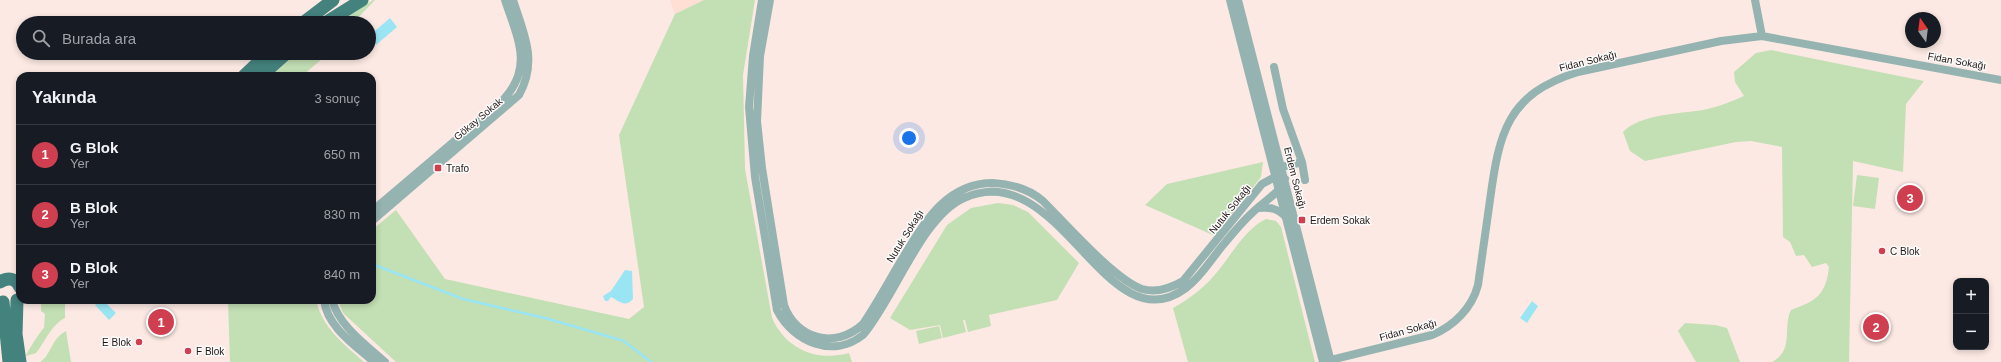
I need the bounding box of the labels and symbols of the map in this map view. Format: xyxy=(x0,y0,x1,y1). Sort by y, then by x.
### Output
north arrow xyxy=(1905,12,1941,48)
street label: Fidan Sokağı xyxy=(1558,49,1618,73)
street label: Fidan Sokağı xyxy=(1927,50,1987,72)
street label: Gökay Sokak xyxy=(452,95,505,142)
your location xyxy=(899,128,919,148)
street label: Erdem Sokağı xyxy=(1282,146,1308,210)
marker: Trafo xyxy=(433,163,443,173)
place label: Trafo xyxy=(446,163,469,174)
street label: Nutuk Sokağı xyxy=(1207,182,1253,236)
pin: 3 xyxy=(1897,183,1923,213)
street label: Nutuk Sokağı xyxy=(884,208,926,264)
marker: Erdem Sokak xyxy=(1297,215,1307,225)
place label: Erdem Sokak xyxy=(1310,215,1371,226)
marker: C Blok xyxy=(1877,246,1887,256)
place label: C Blok xyxy=(1890,246,1920,257)
pin: 1 xyxy=(148,307,174,337)
pin: 2 xyxy=(1863,312,1889,342)
street label: Fidan Sokağı xyxy=(1378,317,1438,343)
place label: E Blok xyxy=(102,337,132,348)
marker: E Blok xyxy=(134,337,144,347)
marker: F Blok xyxy=(183,346,193,356)
place label: F Blok xyxy=(196,346,225,357)

